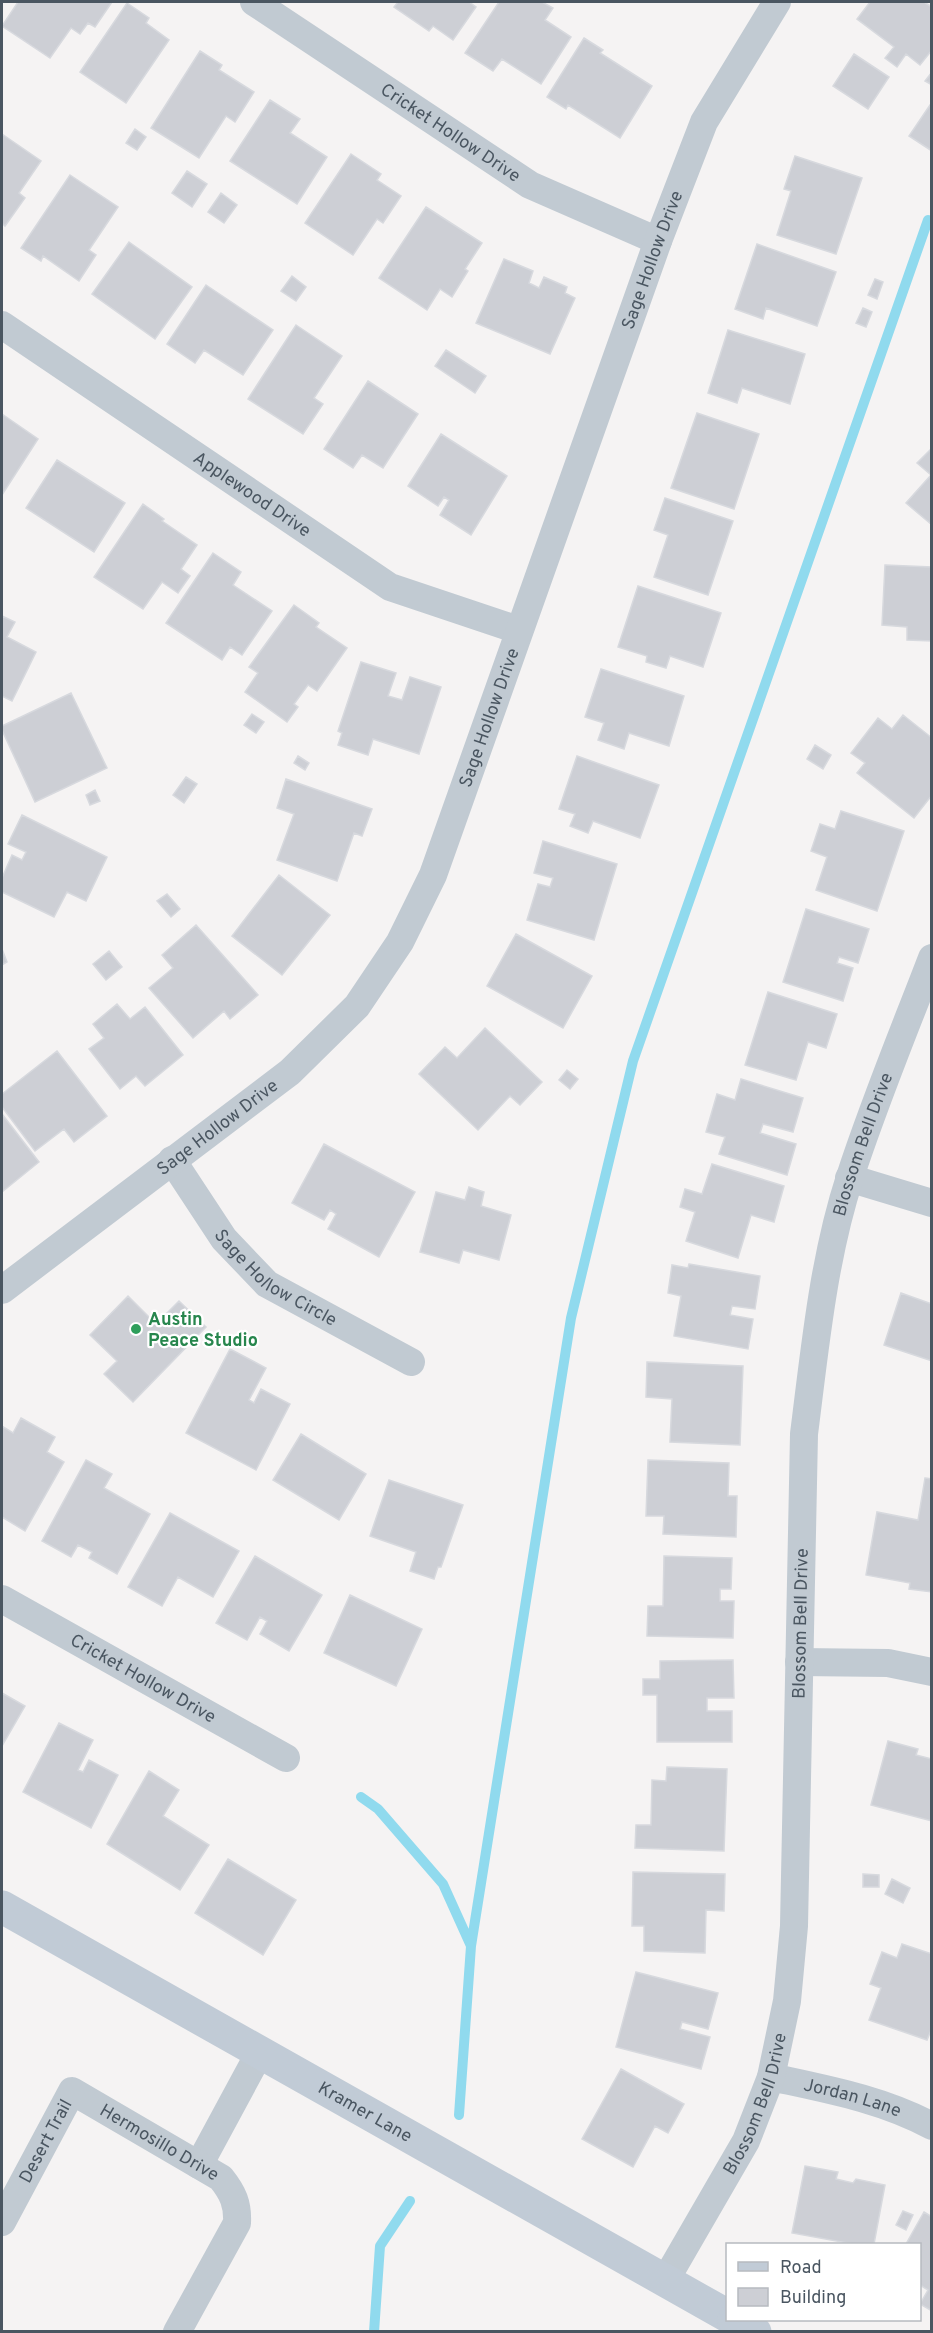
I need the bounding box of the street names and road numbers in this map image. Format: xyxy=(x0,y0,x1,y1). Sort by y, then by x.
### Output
street label: Cricket Hollow Drive xyxy=(375,79,524,188)
street label: Sage Hollow Drive xyxy=(617,188,689,333)
street label: Applewood Drive xyxy=(188,447,315,543)
street label: Sage Hollow Drive xyxy=(455,645,526,791)
street label: Blossom Bell Drive xyxy=(829,1070,899,1219)
street label: Sage Hollow Drive xyxy=(153,1075,283,1182)
street label: Sage Hollow Circle xyxy=(208,1226,340,1333)
street label: Blossom Bell Drive xyxy=(789,1548,815,1699)
street label: Cricket Hollow Drive xyxy=(66,1629,220,1729)
street label: Blossom Bell Drive xyxy=(719,2031,793,2180)
street label: Jordan Lane xyxy=(801,2074,904,2123)
street label: Kramer Lane xyxy=(313,2077,416,2149)
street label: Desert Trail xyxy=(15,2096,78,2187)
street label: Hermosillo Drive xyxy=(95,2100,223,2187)

